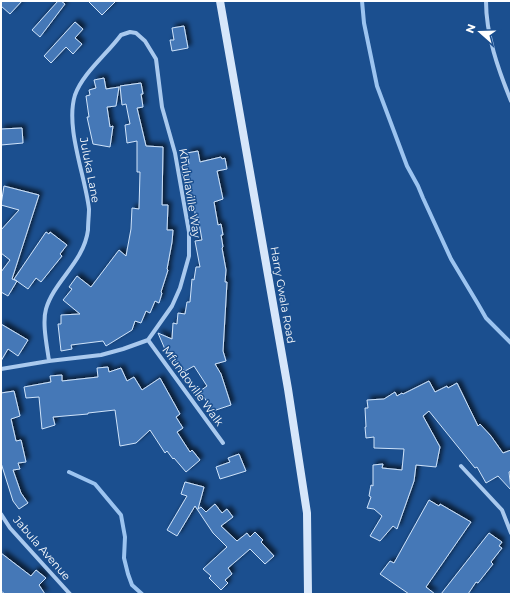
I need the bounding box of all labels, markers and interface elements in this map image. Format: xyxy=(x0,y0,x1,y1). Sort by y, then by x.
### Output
north arrow xyxy=(460,12,500,52)
text: N xyxy=(463,22,479,35)
street label: Juluka Lane xyxy=(77,135,103,204)
street label: Khululaville Way xyxy=(176,147,204,239)
street label: Harry Gwala Road xyxy=(268,245,298,345)
street label: Mfundoville Walk xyxy=(159,343,227,429)
street label: Jabula Avenue xyxy=(10,512,74,583)

